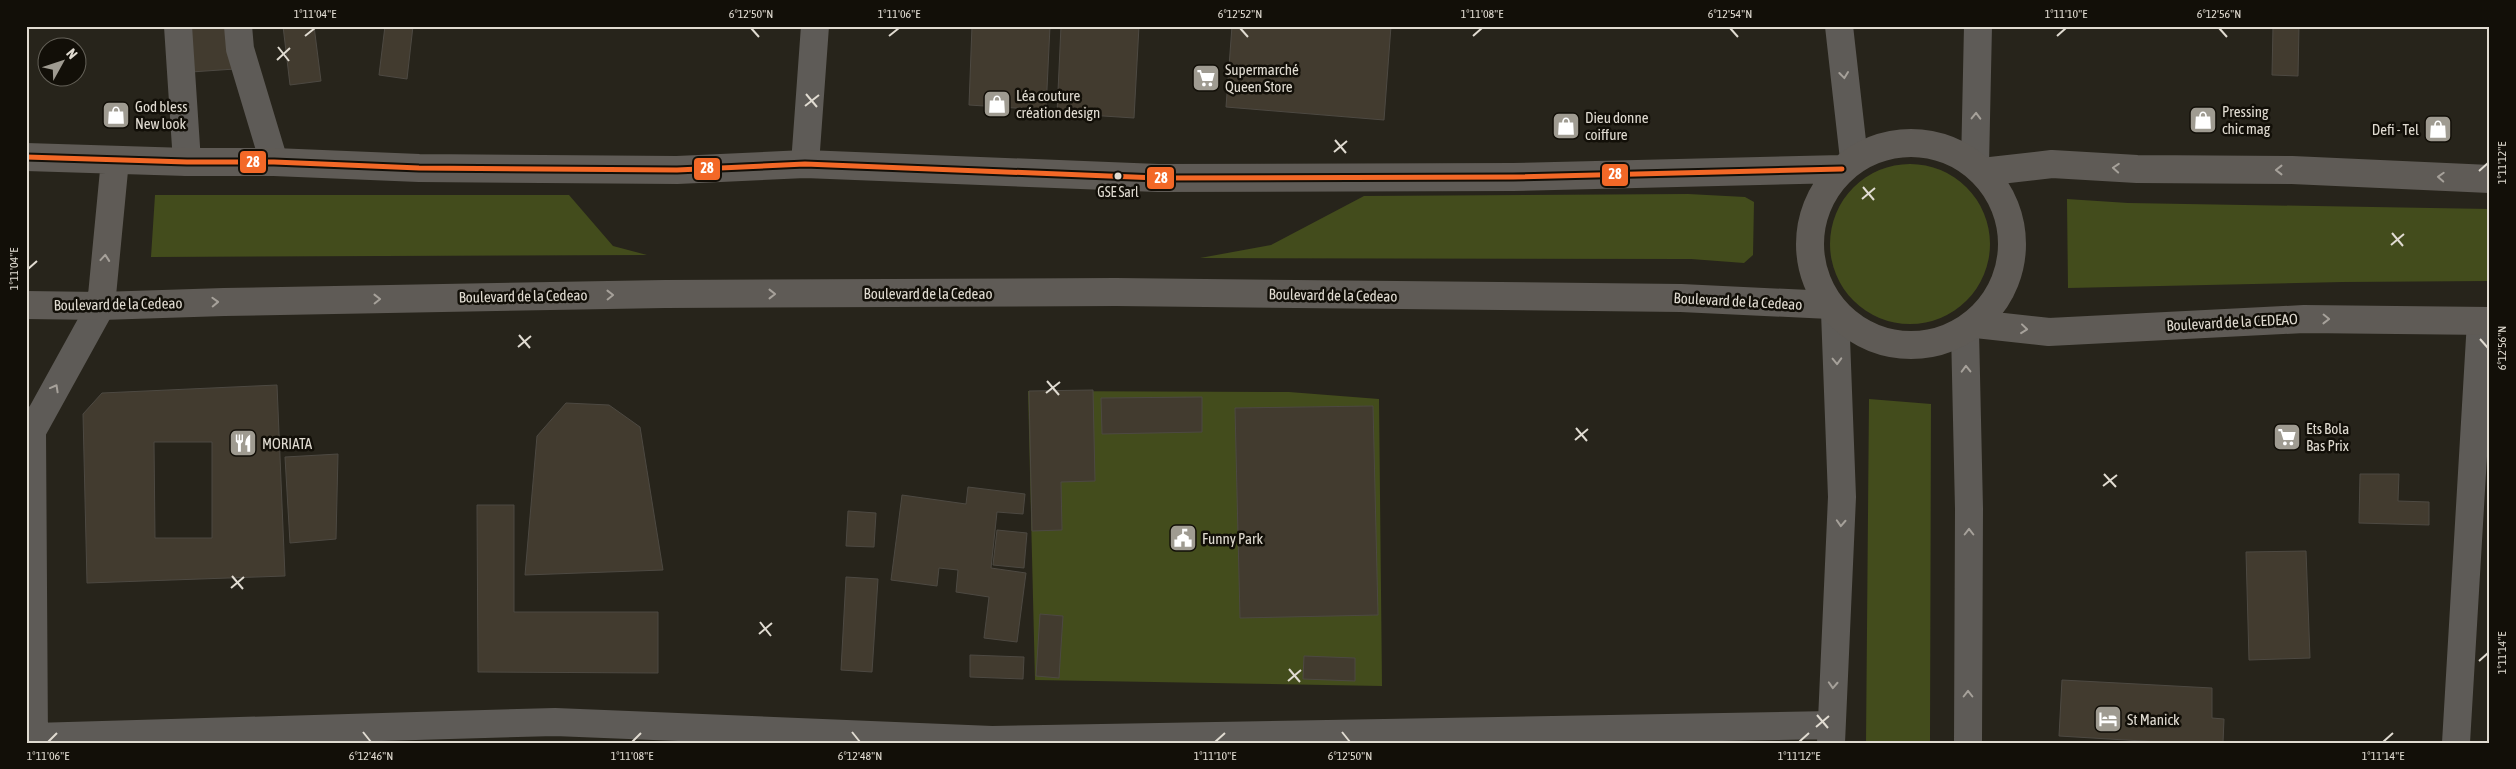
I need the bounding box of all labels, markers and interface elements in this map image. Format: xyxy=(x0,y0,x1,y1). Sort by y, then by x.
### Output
text: 1°11'04"E xyxy=(294,7,336,21)
text: 6°12'50"N xyxy=(729,7,773,21)
text: 1°11'06"E xyxy=(878,7,920,21)
text: 6°12'52"N xyxy=(1218,7,1262,21)
text: 1°11'08"E xyxy=(1461,7,1503,21)
text: 6°12'54"N xyxy=(1708,7,1752,21)
text: 1°11'10"E xyxy=(2045,7,2087,21)
text: 6°12'56"N xyxy=(2197,7,2241,21)
north arrow xyxy=(38,38,88,88)
text: N xyxy=(63,45,81,62)
place label: Supermarché Queen Store xyxy=(1225,61,1299,95)
supermarket icon: Supermarché Queen Store xyxy=(1191,63,1221,93)
one-way arrow xyxy=(1838,71,1849,79)
place label: Léa couture création design xyxy=(1016,87,1100,121)
shop icon: Léa couture création design xyxy=(982,89,1012,119)
place label: God bless New look xyxy=(135,98,188,132)
shop icon: God bless New look xyxy=(101,100,131,130)
place label: Pressing chic mag xyxy=(2222,103,2271,137)
shop icon: Pressing chic mag xyxy=(2188,105,2218,135)
place label: Dieu donne coiffure xyxy=(1585,109,1649,143)
shop icon: Dieu donne coiffure xyxy=(1551,111,1581,141)
one-way arrow xyxy=(1971,112,1981,120)
shop icon: Defi - Tel xyxy=(2423,114,2453,144)
place label: Defi - Tel xyxy=(2372,121,2419,138)
text: 1°11'12"E xyxy=(2495,142,2509,184)
line badge: 28 xyxy=(239,150,267,174)
text: 28 xyxy=(246,154,260,170)
line badge: 28 xyxy=(693,157,721,181)
text: 28 xyxy=(700,160,714,176)
one-way arrow xyxy=(2112,162,2120,173)
line badge: 28 xyxy=(1601,163,1629,187)
one-way arrow xyxy=(2274,165,2282,175)
line badge: 28 xyxy=(1146,166,1175,190)
text: 28 xyxy=(1608,166,1622,182)
text: 28 xyxy=(1154,170,1168,186)
marker: GSE Sarl xyxy=(1113,171,1123,181)
one-way arrow xyxy=(2437,172,2445,183)
place label: GSE Sarl xyxy=(1097,184,1139,200)
text: 1°11'04"E xyxy=(7,248,21,290)
one-way arrow xyxy=(100,253,111,261)
street label: Boulevard de la Cedeao xyxy=(864,285,992,302)
street label: Boulevard de la Cedeao xyxy=(1268,285,1398,305)
street label: Boulevard de la Cedeao xyxy=(458,286,588,306)
one-way arrow xyxy=(769,289,777,299)
street label: Boulevard de la Cedeao xyxy=(1673,289,1803,313)
one-way arrow xyxy=(606,290,614,300)
street label: Boulevard de la Cedeao xyxy=(53,294,183,314)
one-way arrow xyxy=(374,294,382,304)
one-way arrow xyxy=(212,297,219,307)
street label: Boulevard de la CEDEAO xyxy=(2166,310,2298,334)
one-way arrow xyxy=(2322,314,2330,324)
one-way arrow xyxy=(2020,323,2028,334)
text: 6°12'56"N xyxy=(2495,326,2509,370)
one-way arrow xyxy=(1832,357,1843,365)
one-way arrow xyxy=(1961,365,1971,372)
one-way arrow xyxy=(49,384,59,393)
place label: Ets Bola Bas Prix xyxy=(2306,420,2349,454)
supermarket icon: Ets Bola Bas Prix xyxy=(2272,422,2302,452)
restaurant icon: MORIATA xyxy=(228,428,258,458)
place label: MORIATA xyxy=(262,435,313,452)
one-way arrow xyxy=(1836,520,1846,527)
public building icon: Funny Park xyxy=(1168,523,1198,553)
one-way arrow xyxy=(1964,527,1974,535)
place label: Funny Park xyxy=(1202,530,1263,547)
text: 1°11'14"E xyxy=(2495,632,2509,674)
one-way arrow xyxy=(1828,682,1838,690)
one-way arrow xyxy=(1963,690,1973,698)
hotel icon: St Manick xyxy=(2093,704,2123,734)
place label: St Manick xyxy=(2127,711,2180,728)
text: 1°11'06"E xyxy=(27,749,69,763)
text: 6°12'46"N xyxy=(349,749,393,763)
text: 1°11'08"E xyxy=(611,749,653,763)
text: 6°12'48"N xyxy=(838,749,882,763)
text: 1°11'10"E xyxy=(1194,749,1236,763)
text: 6°12'50"N xyxy=(1328,749,1372,763)
text: 1°11'12"E xyxy=(1778,749,1820,763)
text: 1°11'14"E xyxy=(2362,749,2404,763)

